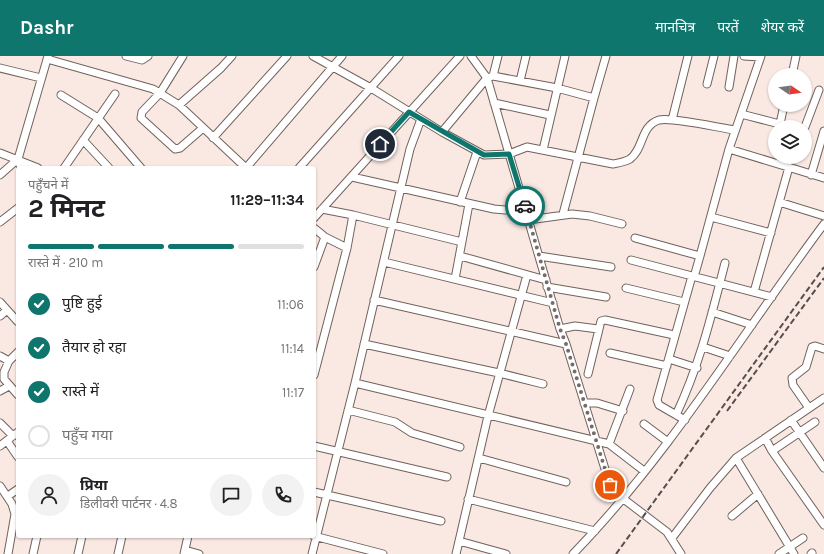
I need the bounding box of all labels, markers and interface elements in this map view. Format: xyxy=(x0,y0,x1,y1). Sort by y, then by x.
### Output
text: Dashr xyxy=(20,17,73,39)
text: मानचित्र xyxy=(655,19,695,36)
text: परतें xyxy=(717,19,739,36)
text: शेयर करें xyxy=(761,19,804,36)
north arrow xyxy=(768,68,812,112)
map controls xyxy=(768,68,812,164)
button: layers xyxy=(768,120,812,164)
pin xyxy=(363,127,397,161)
icon: home xyxy=(369,133,391,155)
text: पहुँचने में xyxy=(28,177,69,192)
courier xyxy=(505,186,545,226)
text: 11:29–11:34 xyxy=(230,191,304,209)
text: 2 मिनट xyxy=(28,193,105,224)
icon: car xyxy=(514,195,536,217)
text: रास्ते में · 210 m xyxy=(28,255,103,270)
icon: check xyxy=(28,293,50,315)
text: पुष्टि हुई xyxy=(62,294,102,312)
text: 11:06 xyxy=(277,297,304,312)
icon: check xyxy=(28,337,50,359)
text: तैयार हो रहा xyxy=(62,338,126,356)
text: 11:14 xyxy=(281,341,304,356)
icon: check xyxy=(28,381,50,403)
text: रास्ते में xyxy=(62,382,99,400)
text: 11:17 xyxy=(282,385,304,400)
text: पहुँच गया xyxy=(62,426,113,444)
pin xyxy=(593,468,627,502)
button: person xyxy=(28,474,70,516)
button: chat xyxy=(210,474,252,516)
button: phone xyxy=(262,474,304,516)
icon: bag xyxy=(599,474,621,496)
text: प्रिया xyxy=(80,476,108,494)
text: डिलीवरी पार्टनर · 4.8 xyxy=(80,496,177,511)

